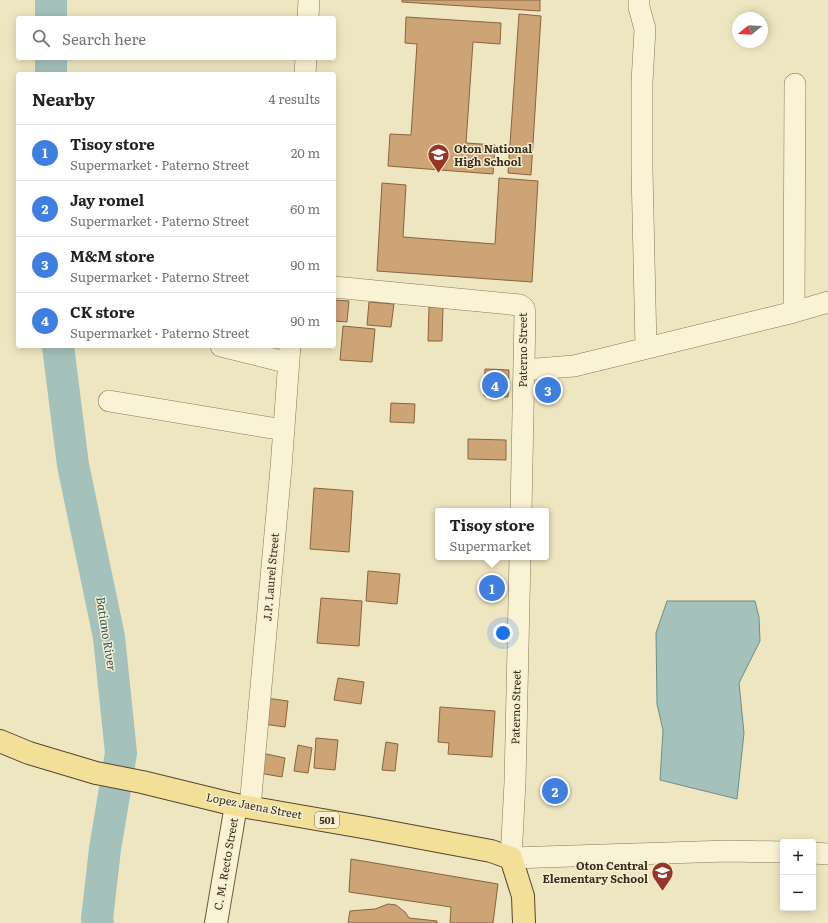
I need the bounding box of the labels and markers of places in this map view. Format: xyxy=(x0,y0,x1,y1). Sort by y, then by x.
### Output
place label: Oton National High School xyxy=(454,140,532,169)
school or university icon: Oton National High School xyxy=(426,142,452,175)
pin: 4 xyxy=(482,370,508,400)
pin: 3 xyxy=(535,375,561,405)
pin: 1 xyxy=(479,573,505,603)
pin: 2 xyxy=(542,776,568,806)
place label: Oton Central Elementary School xyxy=(543,857,648,886)
school or university icon: Oton Central Elementary School xyxy=(650,859,676,892)

